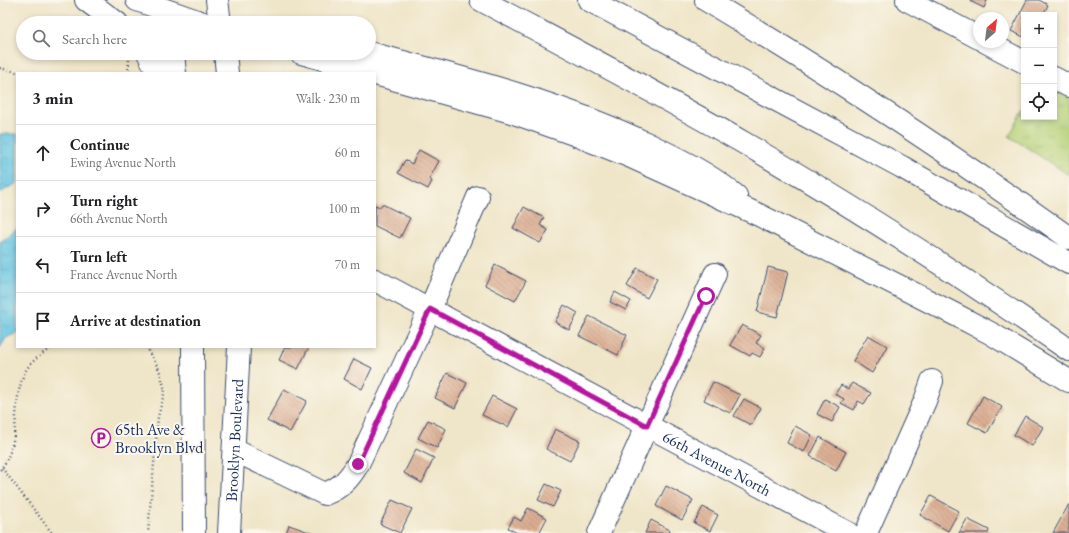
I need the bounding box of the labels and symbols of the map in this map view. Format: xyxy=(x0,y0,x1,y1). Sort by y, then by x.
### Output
north arrow xyxy=(973,12,1009,48)
route start xyxy=(697,287,715,305)
street label: Brooklyn Boulevard xyxy=(220,377,248,502)
place label: 65th Ave & Brooklyn Blvd xyxy=(115,419,204,458)
street label: 66th Avenue North xyxy=(659,425,775,501)
parking icon: 65th Ave & Brooklyn Blvd xyxy=(90,427,112,449)
route end xyxy=(349,455,367,473)

